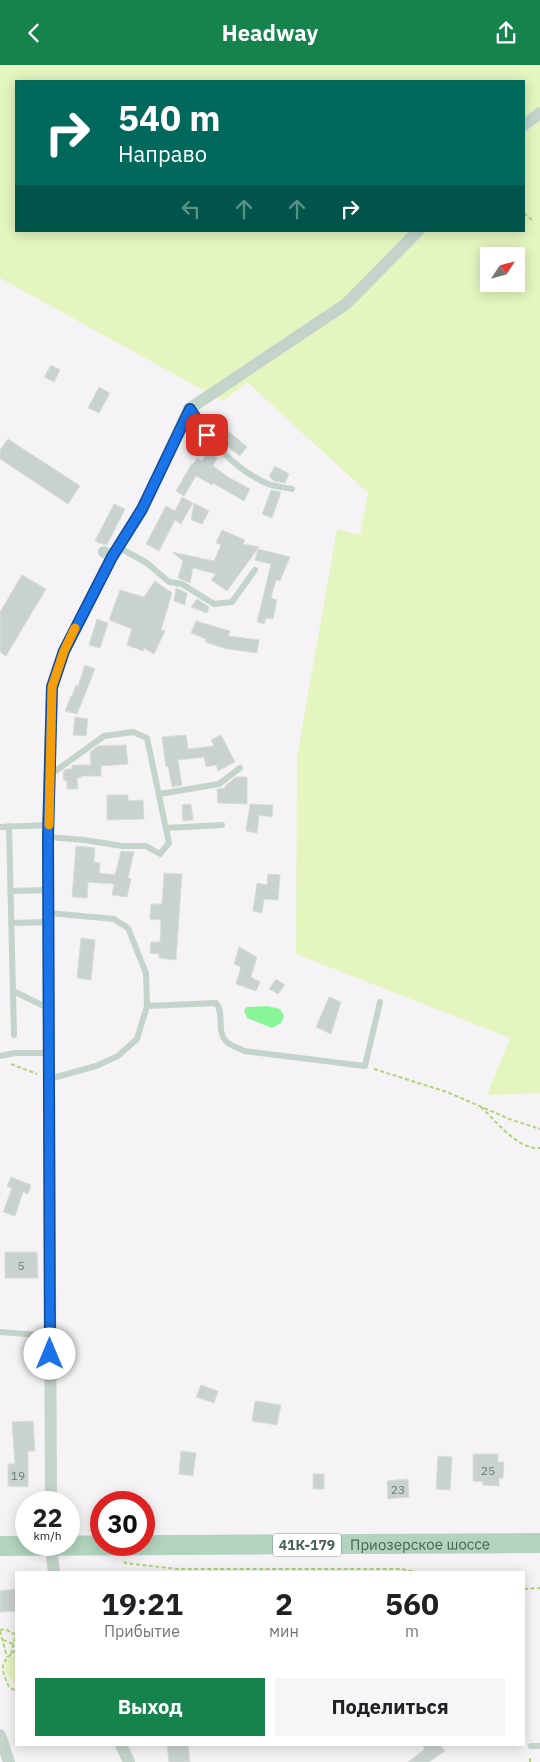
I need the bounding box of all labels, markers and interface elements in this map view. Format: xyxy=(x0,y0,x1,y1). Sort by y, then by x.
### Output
text: Headway xyxy=(222,18,318,47)
icon: back xyxy=(20,19,48,47)
icon: share xyxy=(492,19,520,47)
text: 540 m xyxy=(118,95,221,141)
icon: right xyxy=(35,100,100,165)
text: Направо xyxy=(118,139,207,168)
icon: left xyxy=(177,195,205,223)
icon: ahead xyxy=(230,195,258,223)
icon: ahead xyxy=(283,195,311,223)
icon: right xyxy=(336,195,364,223)
north arrow xyxy=(480,247,525,293)
map controls xyxy=(480,247,525,292)
pin xyxy=(186,414,228,456)
icon: arrive xyxy=(193,421,221,449)
house number: 5 xyxy=(17,1258,25,1273)
position arrow xyxy=(23,1327,75,1379)
house number: 25 xyxy=(481,1463,495,1478)
house number: 19 xyxy=(11,1468,25,1483)
house number: 23 xyxy=(391,1482,405,1497)
speed limit sign: 30 xyxy=(90,1491,155,1556)
text: 22 xyxy=(32,1501,63,1534)
text: km/h xyxy=(33,1528,62,1543)
road number: 41К-179 xyxy=(273,1533,341,1557)
street label: Приозерское шоссе xyxy=(350,1534,490,1554)
text: 19:21 xyxy=(101,1584,183,1623)
text: 2 xyxy=(275,1584,293,1623)
text: 560 xyxy=(385,1584,439,1623)
text: Прибытие xyxy=(104,1621,180,1641)
text: мин xyxy=(269,1621,299,1641)
text: m xyxy=(405,1621,419,1641)
button: Выход xyxy=(35,1678,265,1736)
button: Поделиться xyxy=(275,1678,505,1736)

